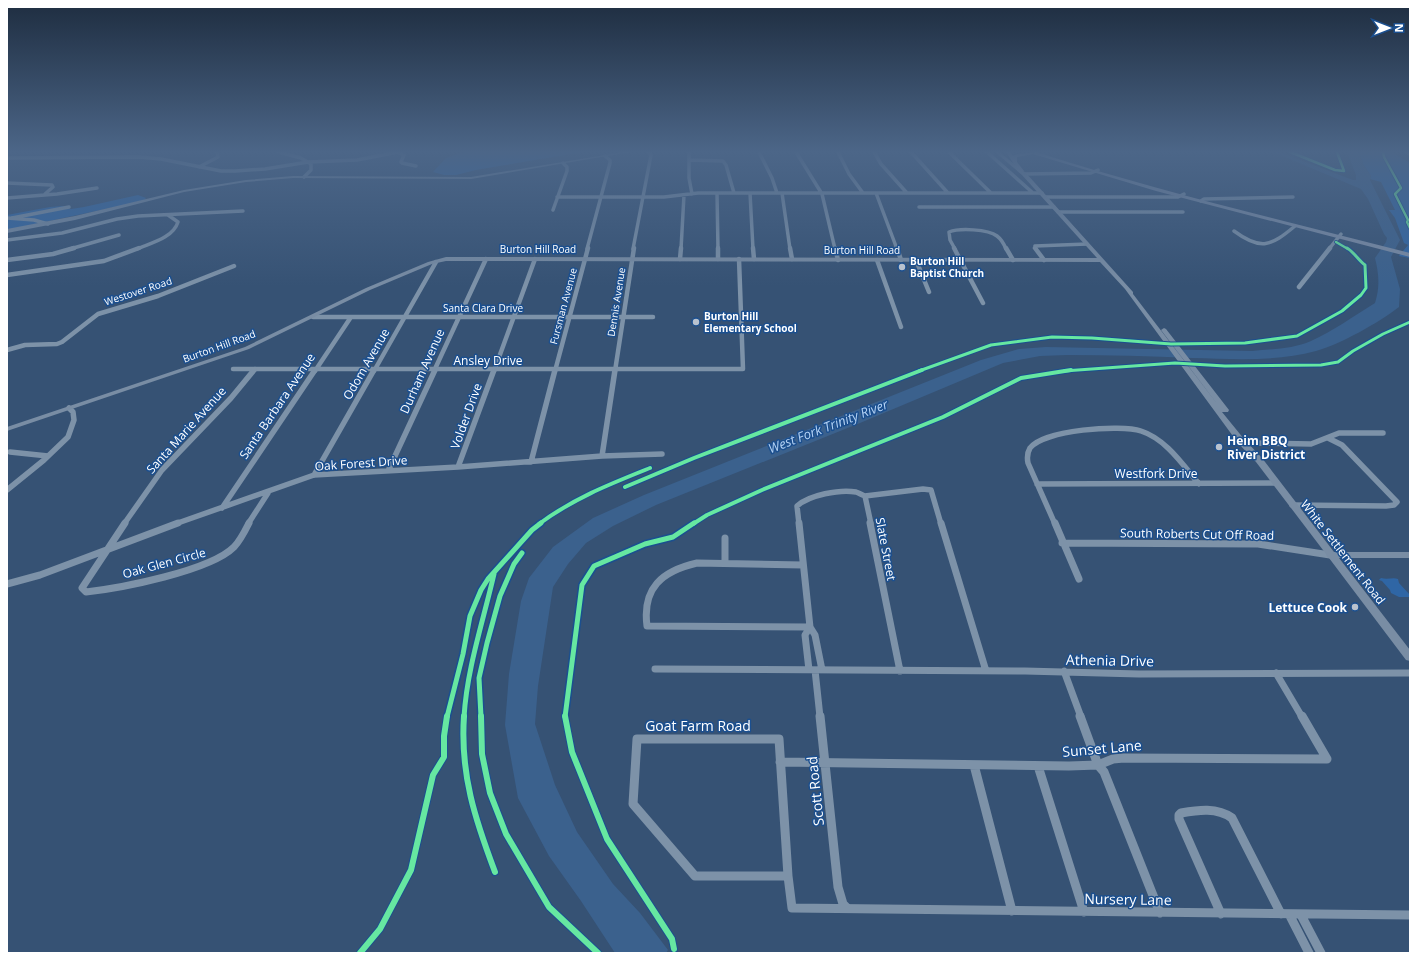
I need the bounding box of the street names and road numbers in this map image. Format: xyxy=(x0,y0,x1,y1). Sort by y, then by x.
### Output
street label: Burton Hill Road xyxy=(500,242,576,256)
street label: Burton Hill Road xyxy=(824,243,900,257)
street label: Fursman Avenue xyxy=(546,266,580,346)
street label: Dennis Avenue xyxy=(604,266,628,338)
street label: Westover Road xyxy=(102,273,174,309)
street label: Santa Clara Drive xyxy=(443,301,523,315)
street label: Odom Avenue xyxy=(339,325,393,403)
street label: Burton Hill Road xyxy=(181,326,257,366)
street label: Durham Avenue xyxy=(396,326,448,416)
street label: Santa Barbara Avenue xyxy=(235,349,319,462)
street label: Ansley Drive xyxy=(454,352,523,369)
street label: Volder Drive xyxy=(446,380,486,451)
street label: Santa Marie Avenue xyxy=(142,383,230,477)
street label: Oak Forest Drive xyxy=(314,451,408,475)
street label: Westfork Drive xyxy=(1115,465,1198,482)
street label: White Settlement Road xyxy=(1297,496,1389,608)
street label: Slate Street xyxy=(872,516,900,582)
street label: South Roberts Cut Off Road xyxy=(1120,524,1274,544)
street label: Oak Glen Circle xyxy=(121,544,208,582)
street label: Athenia Drive xyxy=(1066,650,1154,670)
street label: Goat Farm Road xyxy=(645,716,751,735)
street label: Sunset Lane xyxy=(1062,735,1143,761)
street label: Scott Road xyxy=(802,755,828,827)
street label: Nursery Lane xyxy=(1084,889,1172,909)

